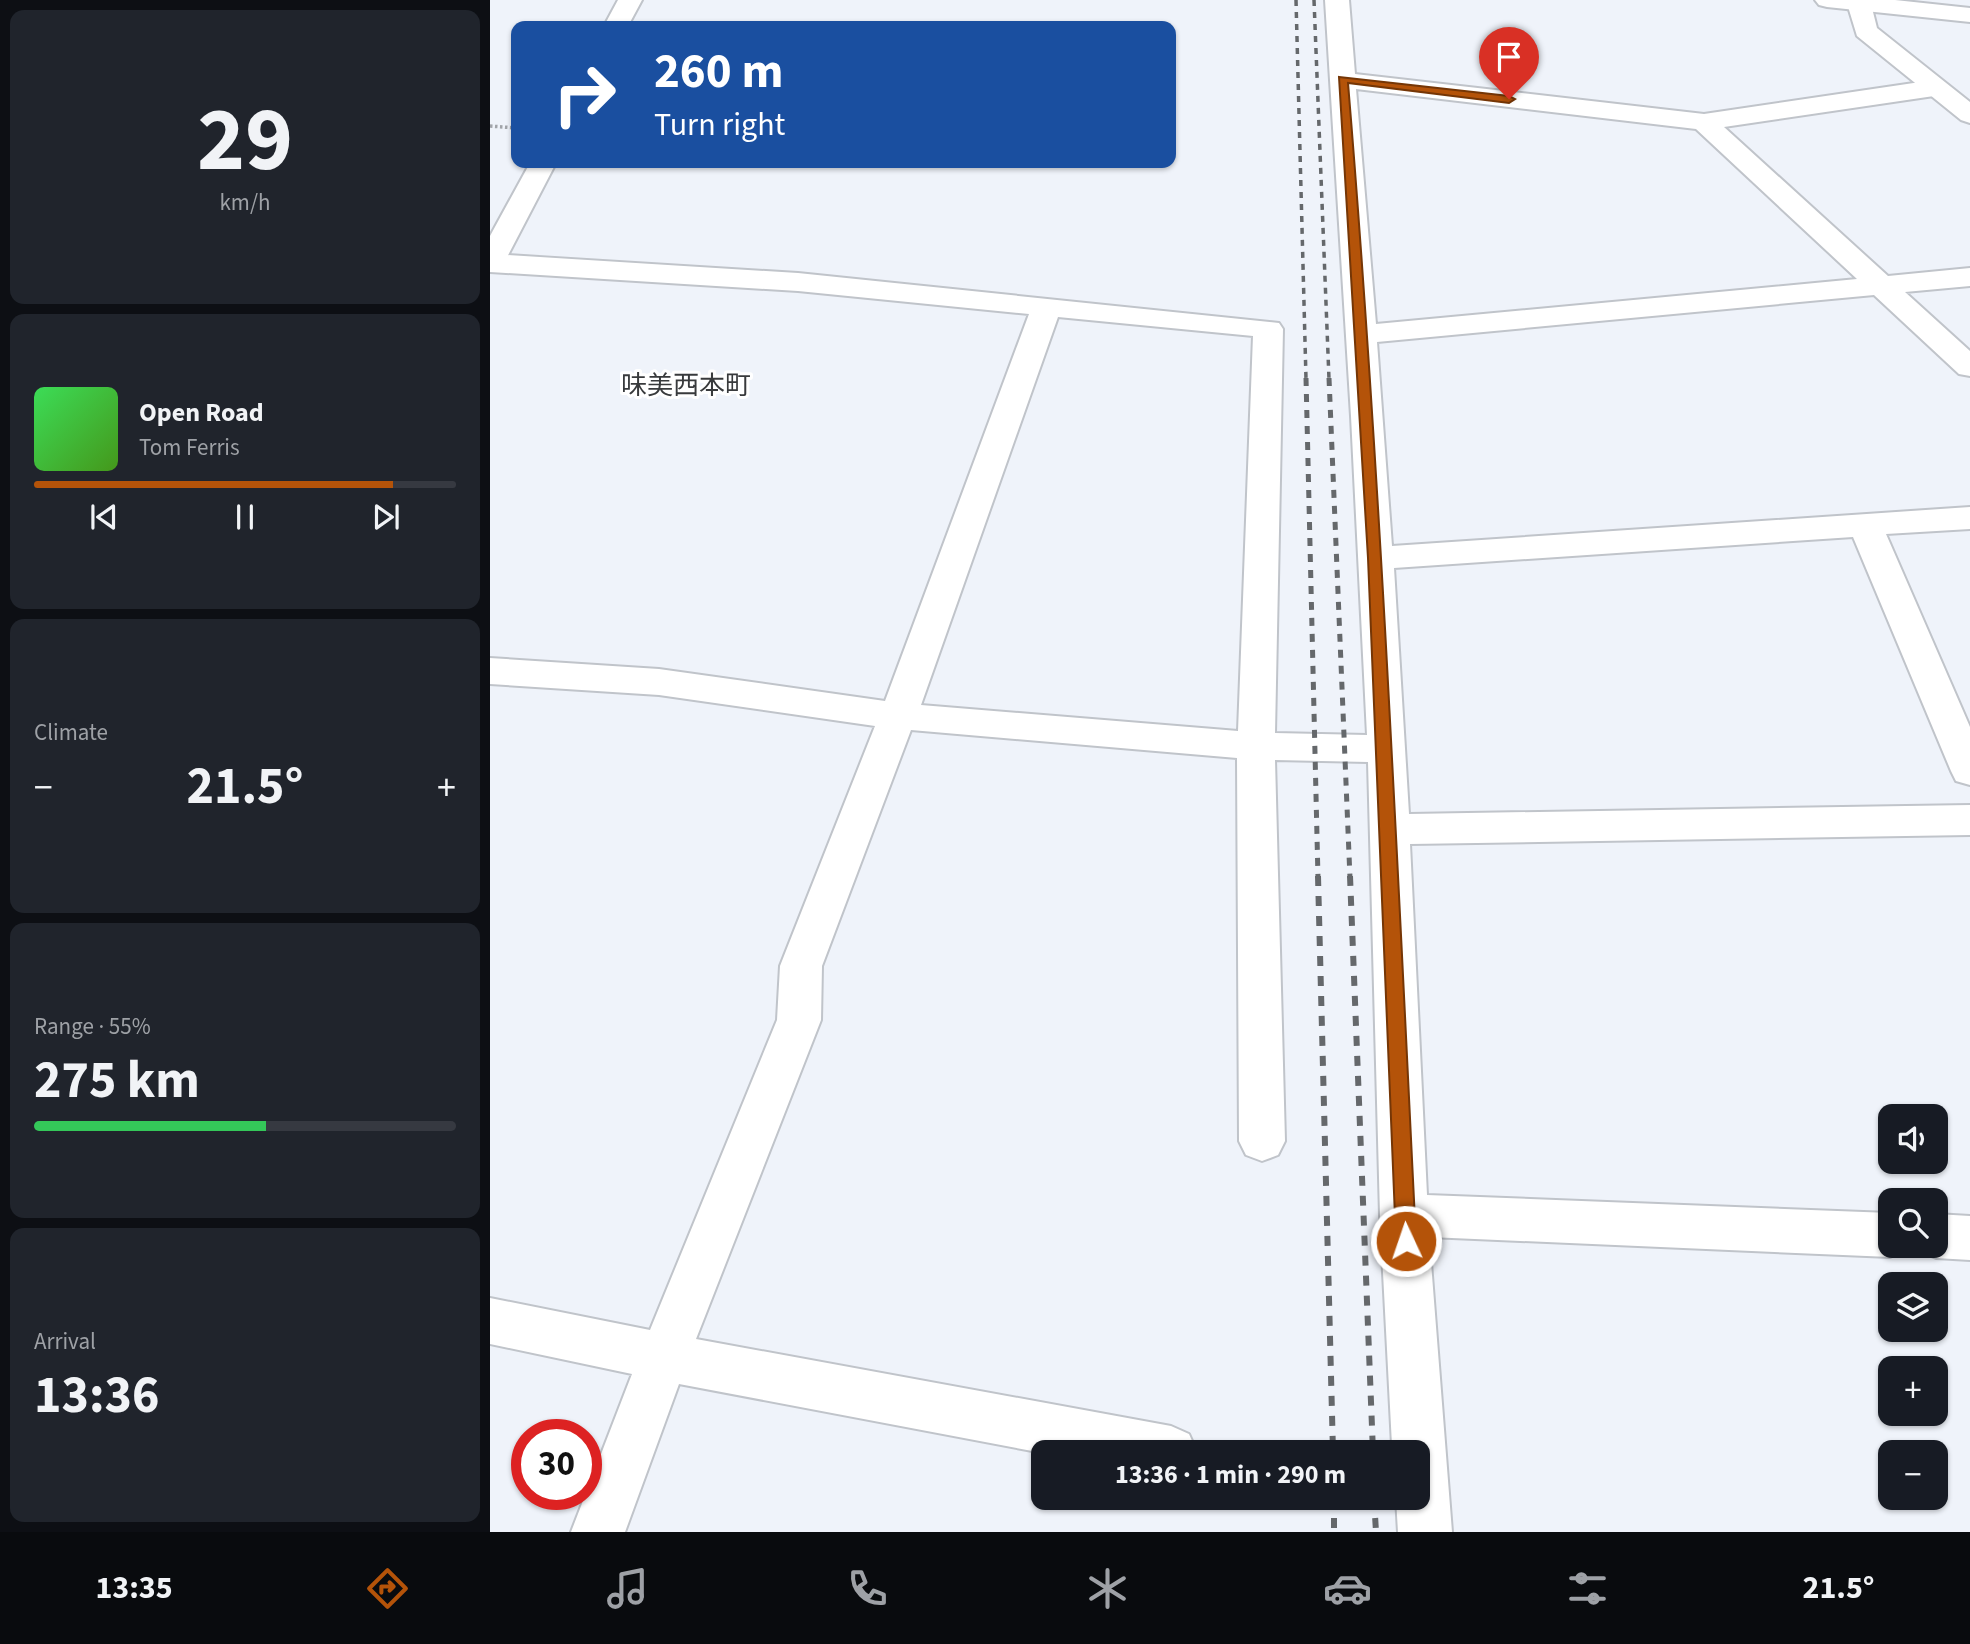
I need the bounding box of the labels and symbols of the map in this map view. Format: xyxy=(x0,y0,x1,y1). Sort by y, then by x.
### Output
pin xyxy=(1479,27,1539,99)
district label: 味美西本町 xyxy=(621,367,751,404)
position arrow xyxy=(1369,1204,1443,1278)
speed limit sign: 30 xyxy=(511,1419,602,1510)

